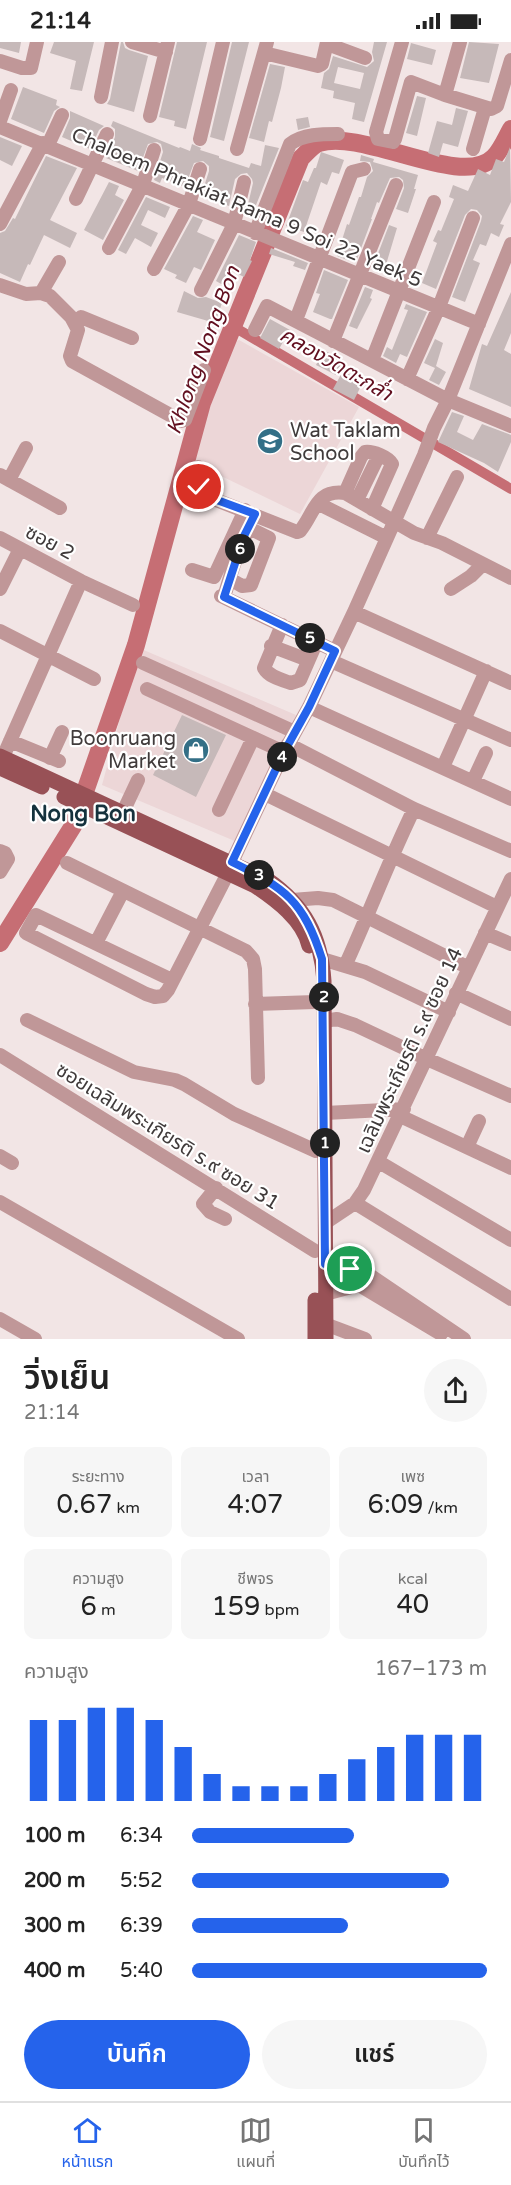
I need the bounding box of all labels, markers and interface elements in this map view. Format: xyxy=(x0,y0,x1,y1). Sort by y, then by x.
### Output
text: 21:14 xyxy=(30,8,91,34)
street label: Chaloem Phrakiat Rama 9 Soi 22 Yaek 5 xyxy=(68,123,426,293)
water label: Khlong Nong Bon xyxy=(161,262,246,438)
water label: คลองวัดตะกล่ำ xyxy=(275,320,399,407)
place label: Wat Taklam School xyxy=(290,419,401,466)
school or university icon: Wat Taklam School xyxy=(255,426,285,456)
pin xyxy=(173,461,224,512)
icon: check xyxy=(182,470,215,503)
street label: ซอย 2 xyxy=(21,520,78,566)
pin: 6 xyxy=(225,534,255,564)
text: 6 xyxy=(235,539,245,559)
pin: 5 xyxy=(295,623,325,653)
text: 5 xyxy=(305,628,315,648)
place label: Boonruang Market xyxy=(70,727,176,774)
shop icon: Boonruang Market xyxy=(181,735,211,765)
pin: 4 xyxy=(267,742,297,772)
text: 4 xyxy=(277,747,287,767)
district label: Nong Bon xyxy=(30,801,136,827)
pin: 3 xyxy=(244,860,274,890)
text: 3 xyxy=(254,865,264,885)
street label: เฉลิมพระเกียรติ ร.๙ ซอย 14 xyxy=(352,944,468,1157)
pin: 2 xyxy=(309,982,339,1012)
text: 2 xyxy=(319,987,329,1007)
street label: ซอยเฉลิมพระเกียรติ ร.๙ ซอย 31 xyxy=(51,1058,284,1216)
pin: 1 xyxy=(310,1128,340,1158)
text: 1 xyxy=(320,1133,330,1153)
pin xyxy=(324,1243,375,1294)
icon: arrive xyxy=(333,1252,366,1285)
text: วิ่งเย็น xyxy=(24,1359,110,1398)
button: share xyxy=(424,1359,487,1422)
text: 21:14 xyxy=(24,1401,79,1425)
text: ระยะทาง xyxy=(72,1467,125,1487)
text: เวลา xyxy=(241,1467,270,1487)
text: เพซ xyxy=(401,1467,425,1487)
text: 0.67 xyxy=(57,1489,112,1520)
text: 4:07 xyxy=(228,1489,283,1520)
text: 6:09 xyxy=(368,1489,423,1520)
text: km xyxy=(112,1498,140,1518)
text: /km xyxy=(423,1498,458,1518)
text: ความสูง xyxy=(72,1569,124,1589)
text: ชีพจร xyxy=(237,1569,274,1589)
text: kcal xyxy=(398,1569,428,1589)
text: 40 xyxy=(396,1589,429,1620)
text: 6 xyxy=(81,1591,97,1622)
text: 159 xyxy=(211,1591,260,1622)
text: m xyxy=(97,1600,116,1620)
text: bpm xyxy=(260,1600,300,1620)
text: 167–173 m xyxy=(375,1657,487,1681)
text: ความสูง xyxy=(24,1660,89,1684)
text: 100 m xyxy=(24,1824,85,1848)
text: 6:34 xyxy=(120,1824,163,1848)
text: 200 m xyxy=(24,1869,85,1893)
text: 5:52 xyxy=(120,1869,163,1893)
text: 300 m xyxy=(24,1914,85,1938)
text: 6:39 xyxy=(120,1914,163,1938)
text: 400 m xyxy=(24,1959,85,1983)
text: 5:40 xyxy=(120,1959,163,1983)
button: บันทึก xyxy=(24,2020,250,2089)
button: แชร์ xyxy=(262,2020,487,2089)
tab: หน้าแรก xyxy=(61,2114,113,2174)
tab: แผนที่ xyxy=(236,2114,275,2174)
tab: บันทึกไว้ xyxy=(398,2114,450,2174)

